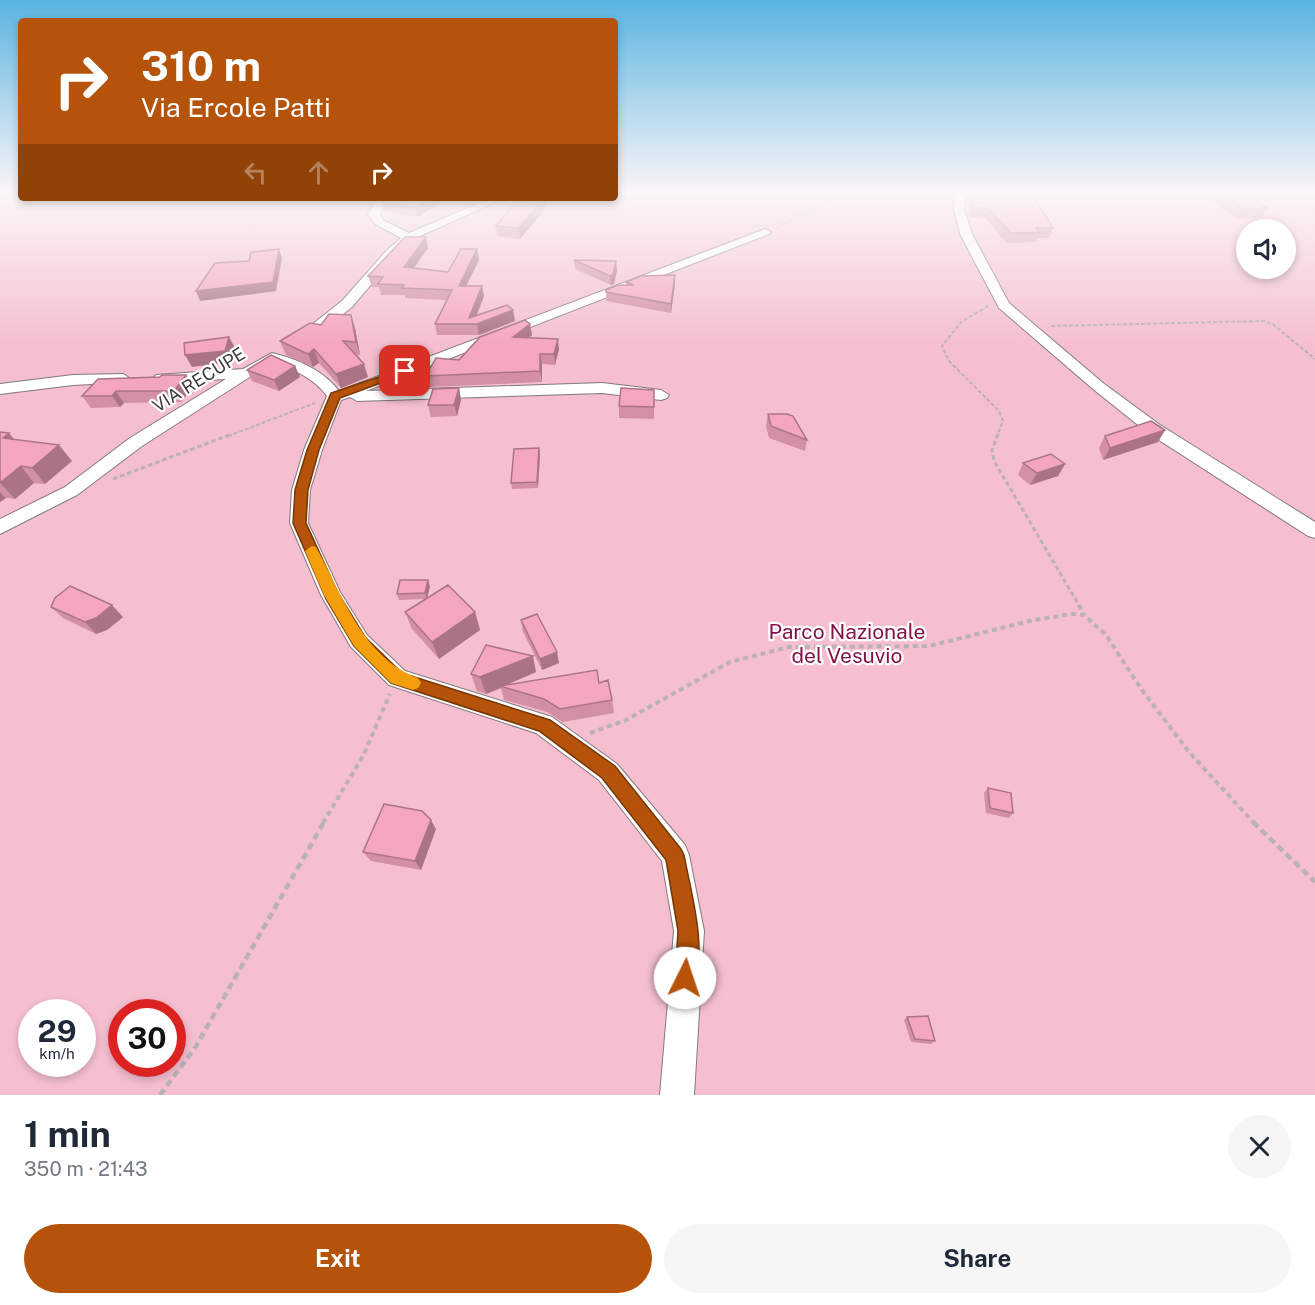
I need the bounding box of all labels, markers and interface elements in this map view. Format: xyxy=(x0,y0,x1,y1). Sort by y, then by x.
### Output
text: 310 m xyxy=(141,41,261,90)
icon: right xyxy=(42,42,120,120)
text: Via Ercole Patti xyxy=(141,91,331,123)
icon: left xyxy=(239,156,272,189)
icon: ahead xyxy=(302,156,335,189)
icon: right xyxy=(365,156,398,189)
map controls xyxy=(1236,219,1296,279)
button: sound xyxy=(1236,219,1296,279)
street label: VIA RECUPE xyxy=(149,343,249,416)
pin xyxy=(379,345,430,396)
icon: arrive xyxy=(388,354,421,387)
park label: Parco Nazionale del Vesuvio xyxy=(769,619,925,668)
position arrow xyxy=(653,946,717,1010)
speed limit sign: 30 xyxy=(108,999,186,1077)
text: 29 xyxy=(38,1013,76,1049)
text: km/h xyxy=(39,1045,75,1062)
text: 1 min xyxy=(24,1113,111,1155)
button: close xyxy=(1228,1115,1291,1178)
text: 350 m · 21:43 xyxy=(24,1157,148,1181)
button: Exit xyxy=(24,1224,652,1293)
button: Share xyxy=(664,1224,1291,1293)

